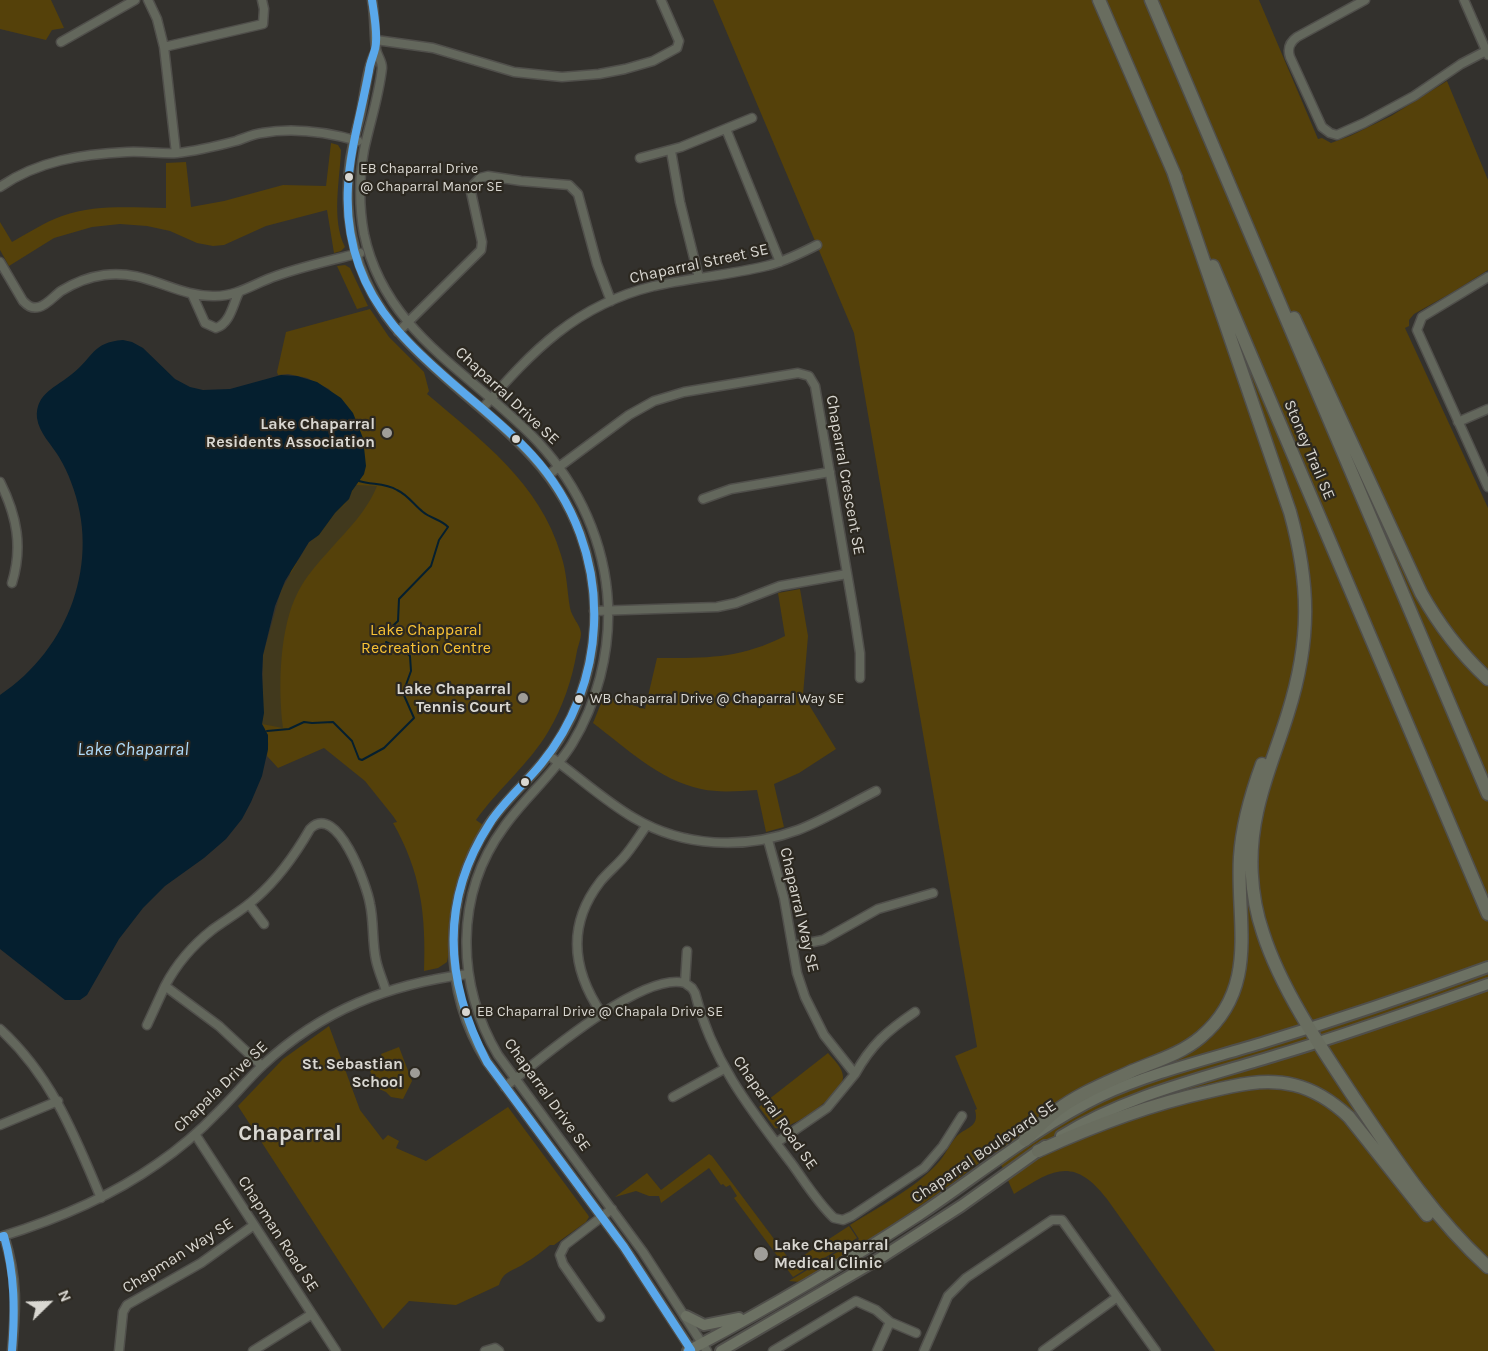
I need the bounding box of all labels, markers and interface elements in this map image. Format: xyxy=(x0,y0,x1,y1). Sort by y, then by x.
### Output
place label: EB Chaparral Drive @ Chaparral Manor SE xyxy=(360,161,503,194)
marker: EB Chaparral Drive @ Chaparral Manor SE xyxy=(343,171,355,183)
street label: Chaparral Street SE xyxy=(628,240,770,288)
street label: Chaparral Drive SE xyxy=(451,343,563,449)
street label: Chaparral Crescent SE xyxy=(821,394,869,556)
street label: Stoney Trail SE xyxy=(1279,397,1339,503)
place label: Lake Chaparral Residents Association xyxy=(206,414,375,452)
marker: Lake Chaparral Residents Association xyxy=(380,426,394,440)
unlabelled marker xyxy=(510,433,522,445)
park label: Lake Chapparal Recreation Centre xyxy=(361,620,491,658)
place label: Lake Chaparral Tennis Court xyxy=(396,679,511,717)
marker: Lake Chaparral Tennis Court xyxy=(516,691,530,705)
place label: WB Chaparral Drive @ Chaparral Way SE xyxy=(590,691,844,707)
marker: WB Chaparral Drive @ Chaparral Way SE xyxy=(573,693,585,705)
water label: Lake Chaparral xyxy=(77,739,189,761)
unlabelled marker xyxy=(519,776,531,788)
street label: Chaparral Way SE xyxy=(775,846,823,974)
place label: EB Chaparral Drive @ Chapala Drive SE xyxy=(477,1004,723,1020)
marker: EB Chaparral Drive @ Chapala Drive SE xyxy=(460,1006,472,1018)
street label: Chaparral Drive SE xyxy=(500,1035,594,1155)
street label: Chapala Drive SE xyxy=(170,1037,272,1137)
street label: Chaparral Road SE xyxy=(729,1052,821,1174)
place label: St. Sebastian School xyxy=(302,1054,403,1092)
marker: St. Sebastian School xyxy=(408,1066,422,1080)
street label: Chaparral Boulevard SE xyxy=(908,1096,1060,1208)
district label: Chaparral xyxy=(238,1121,342,1147)
street label: Chapman Road SE xyxy=(233,1173,323,1295)
street label: Chapman Way SE xyxy=(119,1214,237,1298)
place label: Lake Chaparral Medical Clinic xyxy=(774,1235,889,1273)
marker: Lake Chaparral Medical Clinic xyxy=(752,1245,770,1263)
north arrow xyxy=(18,1273,78,1333)
text: N xyxy=(54,1287,76,1305)

